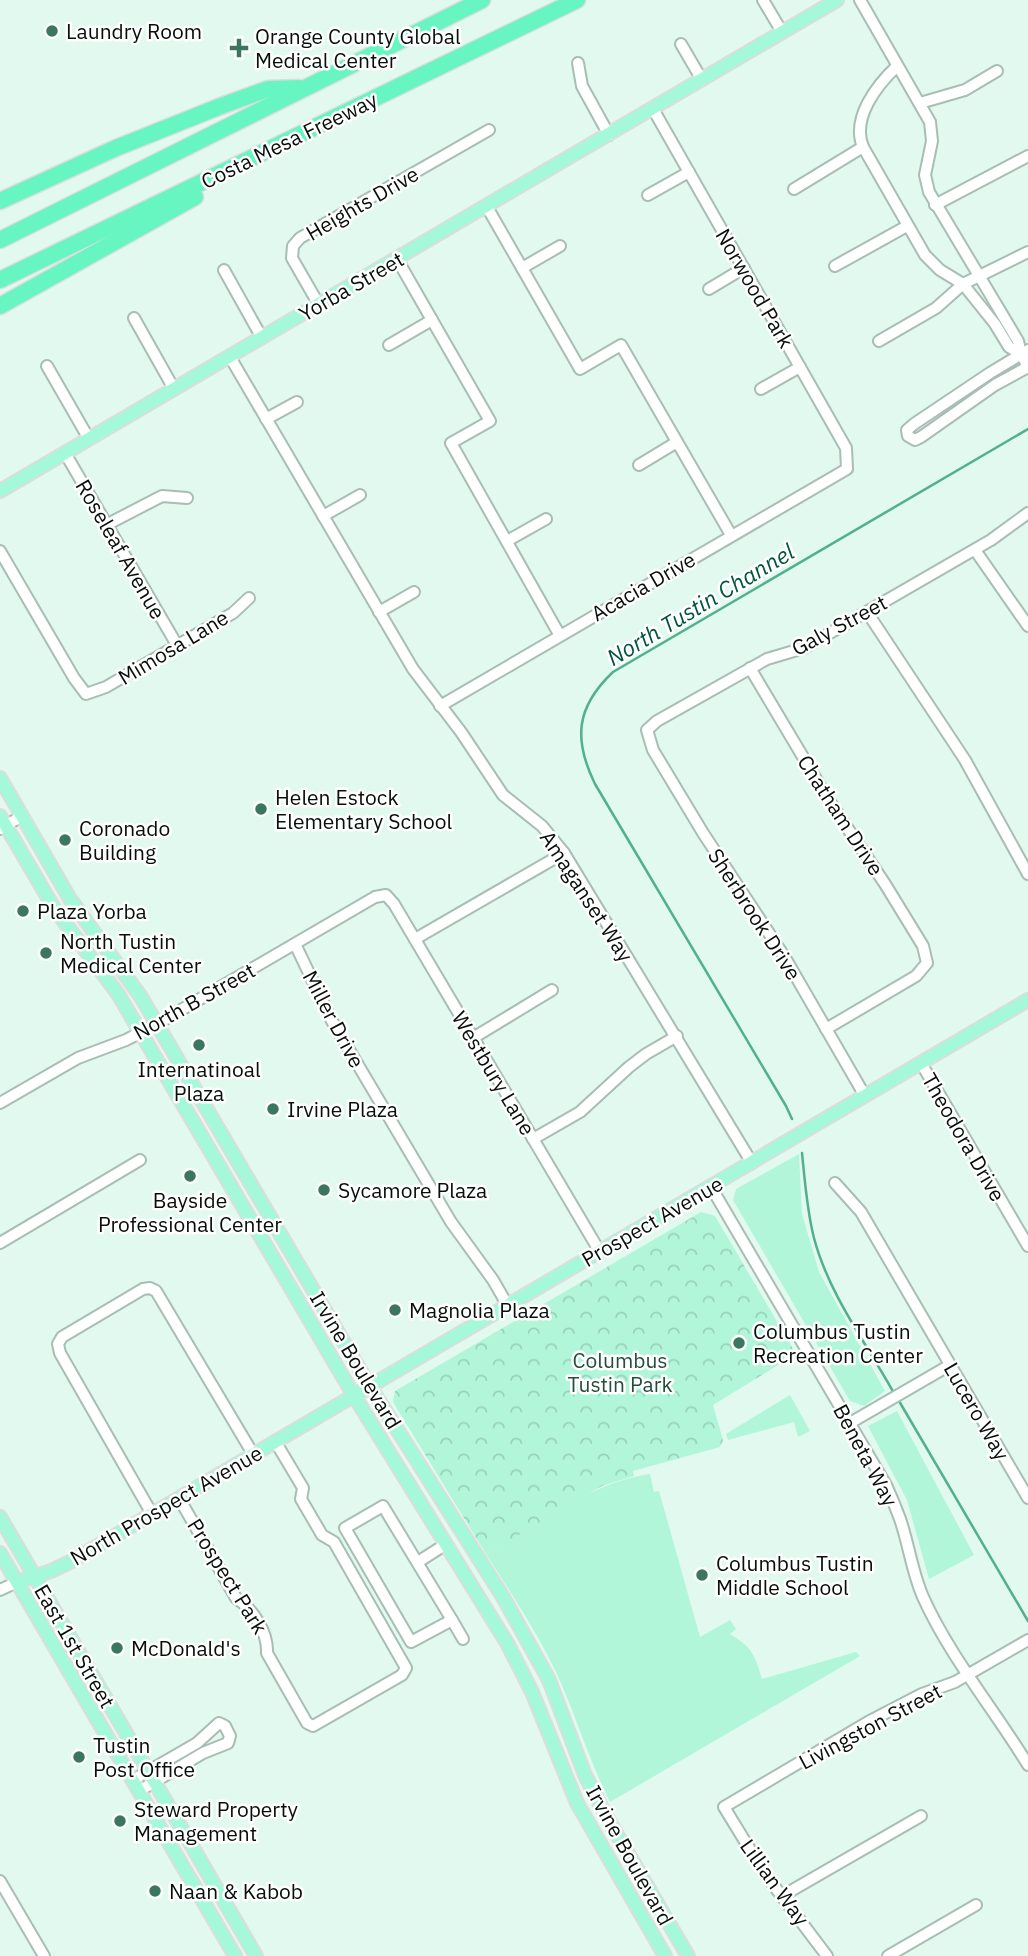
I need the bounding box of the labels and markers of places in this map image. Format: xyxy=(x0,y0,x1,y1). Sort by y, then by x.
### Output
place label: Laundry Room xyxy=(66,17,202,45)
place label: Orange County Global Medical Center xyxy=(255,22,461,74)
marker: Laundry Room xyxy=(44,23,60,39)
marker: Orange County Global Medical Center xyxy=(229,38,249,58)
place label: Helen Estock Elementary School xyxy=(275,783,452,835)
marker: Helen Estock Elementary School xyxy=(253,801,269,817)
place label: Coronado Building xyxy=(79,814,170,866)
marker: Coronado Building xyxy=(57,832,73,848)
place label: Plaza Yorba xyxy=(37,897,147,925)
marker: Plaza Yorba xyxy=(15,903,31,919)
place label: North Tustin Medical Center xyxy=(60,927,202,979)
marker: North Tustin Medical Center xyxy=(38,945,54,961)
marker: Internatinoal Plaza xyxy=(191,1037,207,1053)
place label: Internatinoal Plaza xyxy=(137,1055,261,1107)
place label: Irvine Plaza xyxy=(287,1095,398,1123)
marker: Irvine Plaza xyxy=(265,1101,281,1117)
marker: Bayside Professional Center xyxy=(182,1168,198,1184)
place label: Sycamore Plaza xyxy=(338,1176,487,1204)
marker: Sycamore Plaza xyxy=(316,1182,332,1198)
place label: Bayside Professional Center xyxy=(98,1186,282,1238)
place label: Magnolia Plaza xyxy=(409,1296,550,1324)
marker: Magnolia Plaza xyxy=(387,1302,403,1318)
place label: Columbus Tustin Recreation Center xyxy=(753,1317,923,1369)
marker: Columbus Tustin Recreation Center xyxy=(731,1335,747,1351)
place label: Columbus Tustin Middle School xyxy=(716,1549,874,1601)
marker: Columbus Tustin Middle School xyxy=(694,1567,710,1583)
place label: McDonald's xyxy=(131,1634,241,1662)
marker: McDonald's xyxy=(109,1640,125,1656)
place label: Tustin Post Office xyxy=(93,1731,195,1783)
marker: Tustin Post Office xyxy=(71,1749,87,1765)
place label: Steward Property Management xyxy=(134,1795,299,1847)
marker: Steward Property Management xyxy=(112,1813,128,1829)
place label: Naan & Kabob xyxy=(169,1877,303,1905)
marker: Naan & Kabob xyxy=(147,1883,163,1899)

